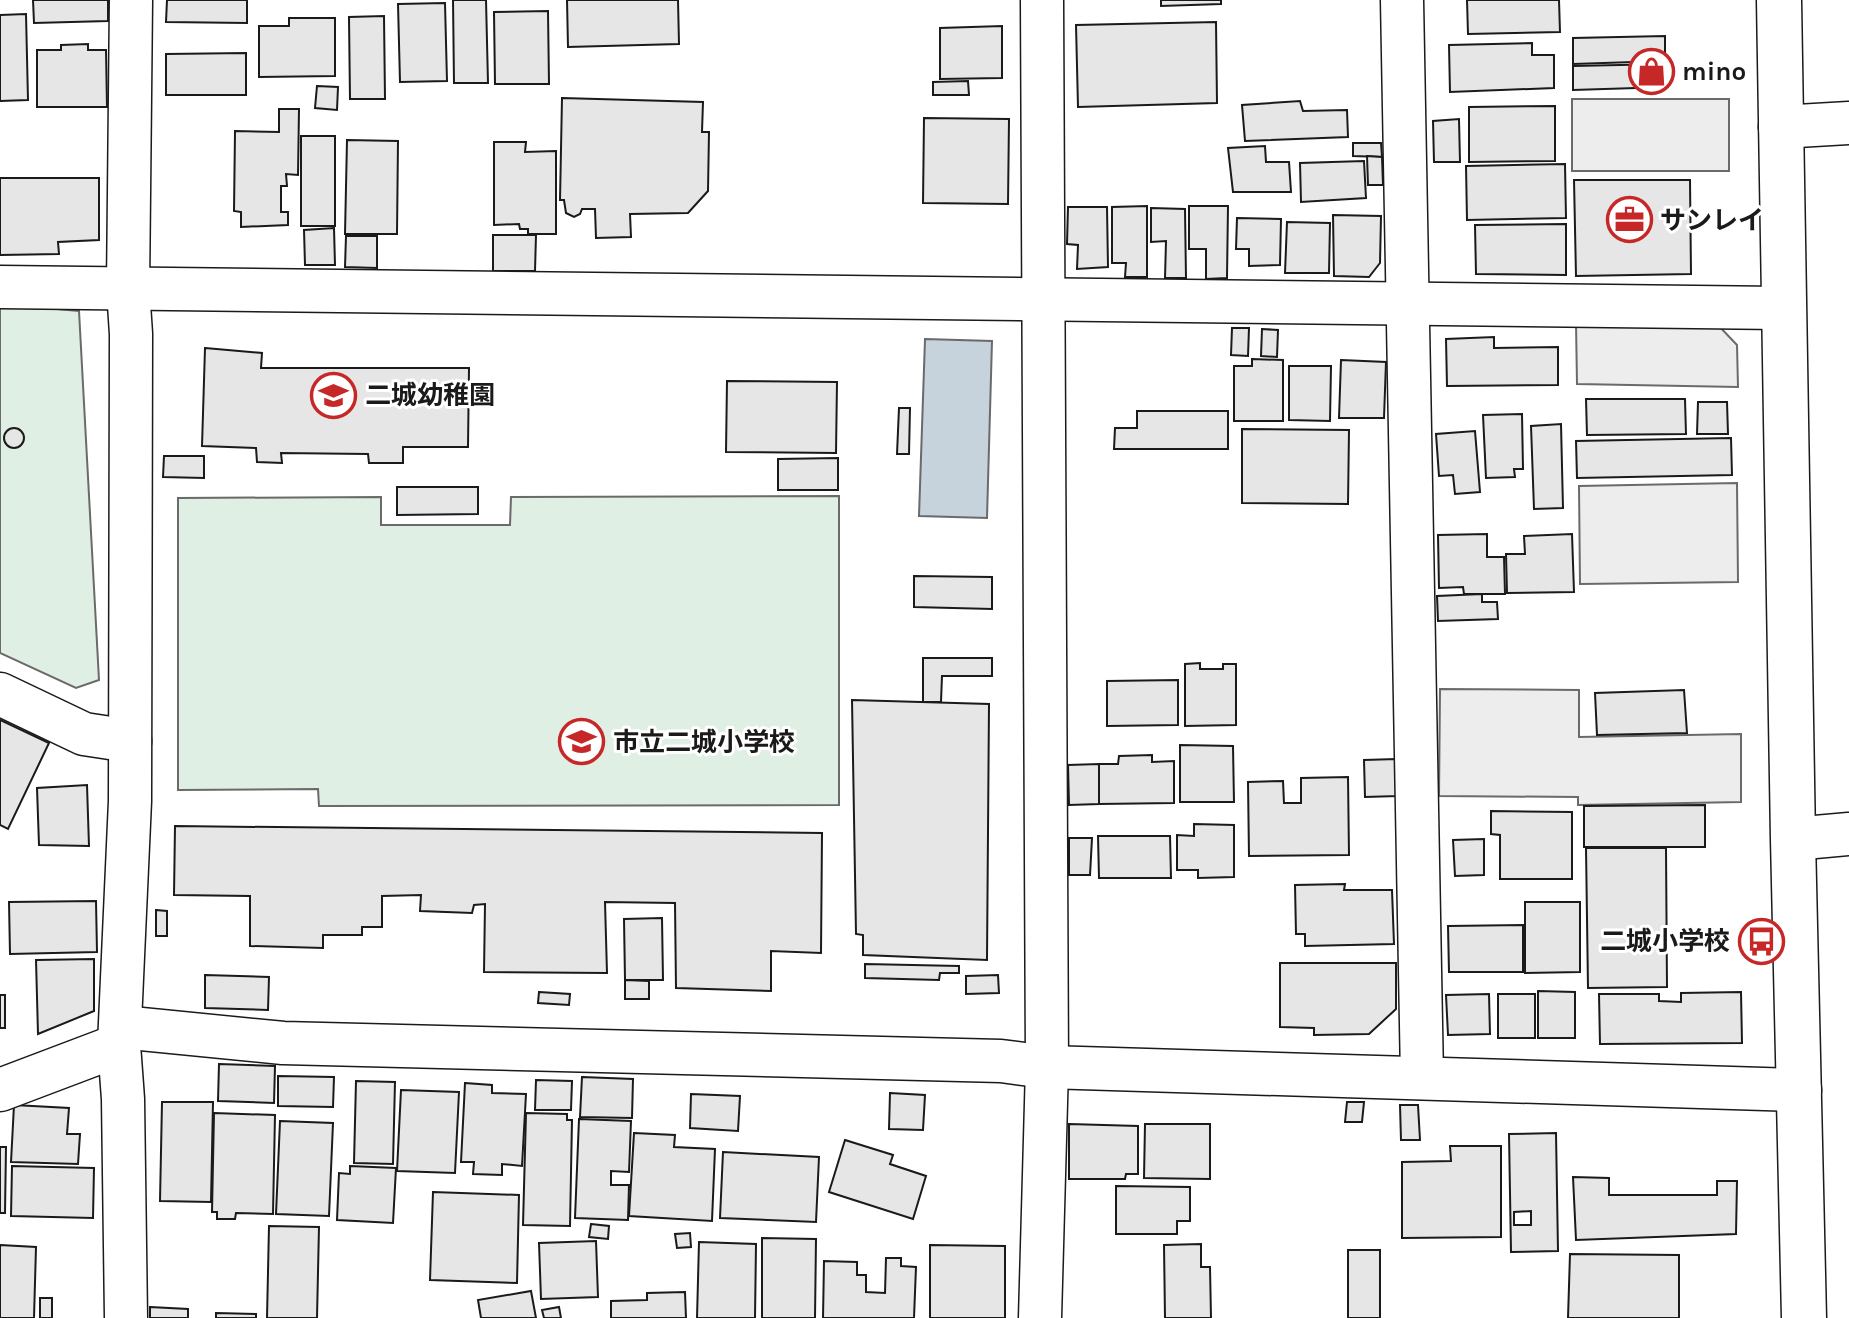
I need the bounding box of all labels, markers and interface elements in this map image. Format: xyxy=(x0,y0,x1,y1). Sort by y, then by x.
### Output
shop icon: mino xyxy=(1627,47,1675,95)
place label: mino xyxy=(1682,56,1746,87)
office icon: サンレイ xyxy=(1605,196,1653,244)
place label: サンレイ xyxy=(1660,205,1764,236)
school or university icon: 二城幼稚園 xyxy=(310,371,358,419)
place label: 二城幼稚園 xyxy=(365,380,495,411)
school or university icon: 市立二城小学校 xyxy=(558,718,606,766)
place label: 市立二城小学校 xyxy=(613,727,795,758)
bus stop icon: 二城小学校 xyxy=(1737,917,1785,965)
place label: 二城小学校 xyxy=(1600,926,1730,957)

